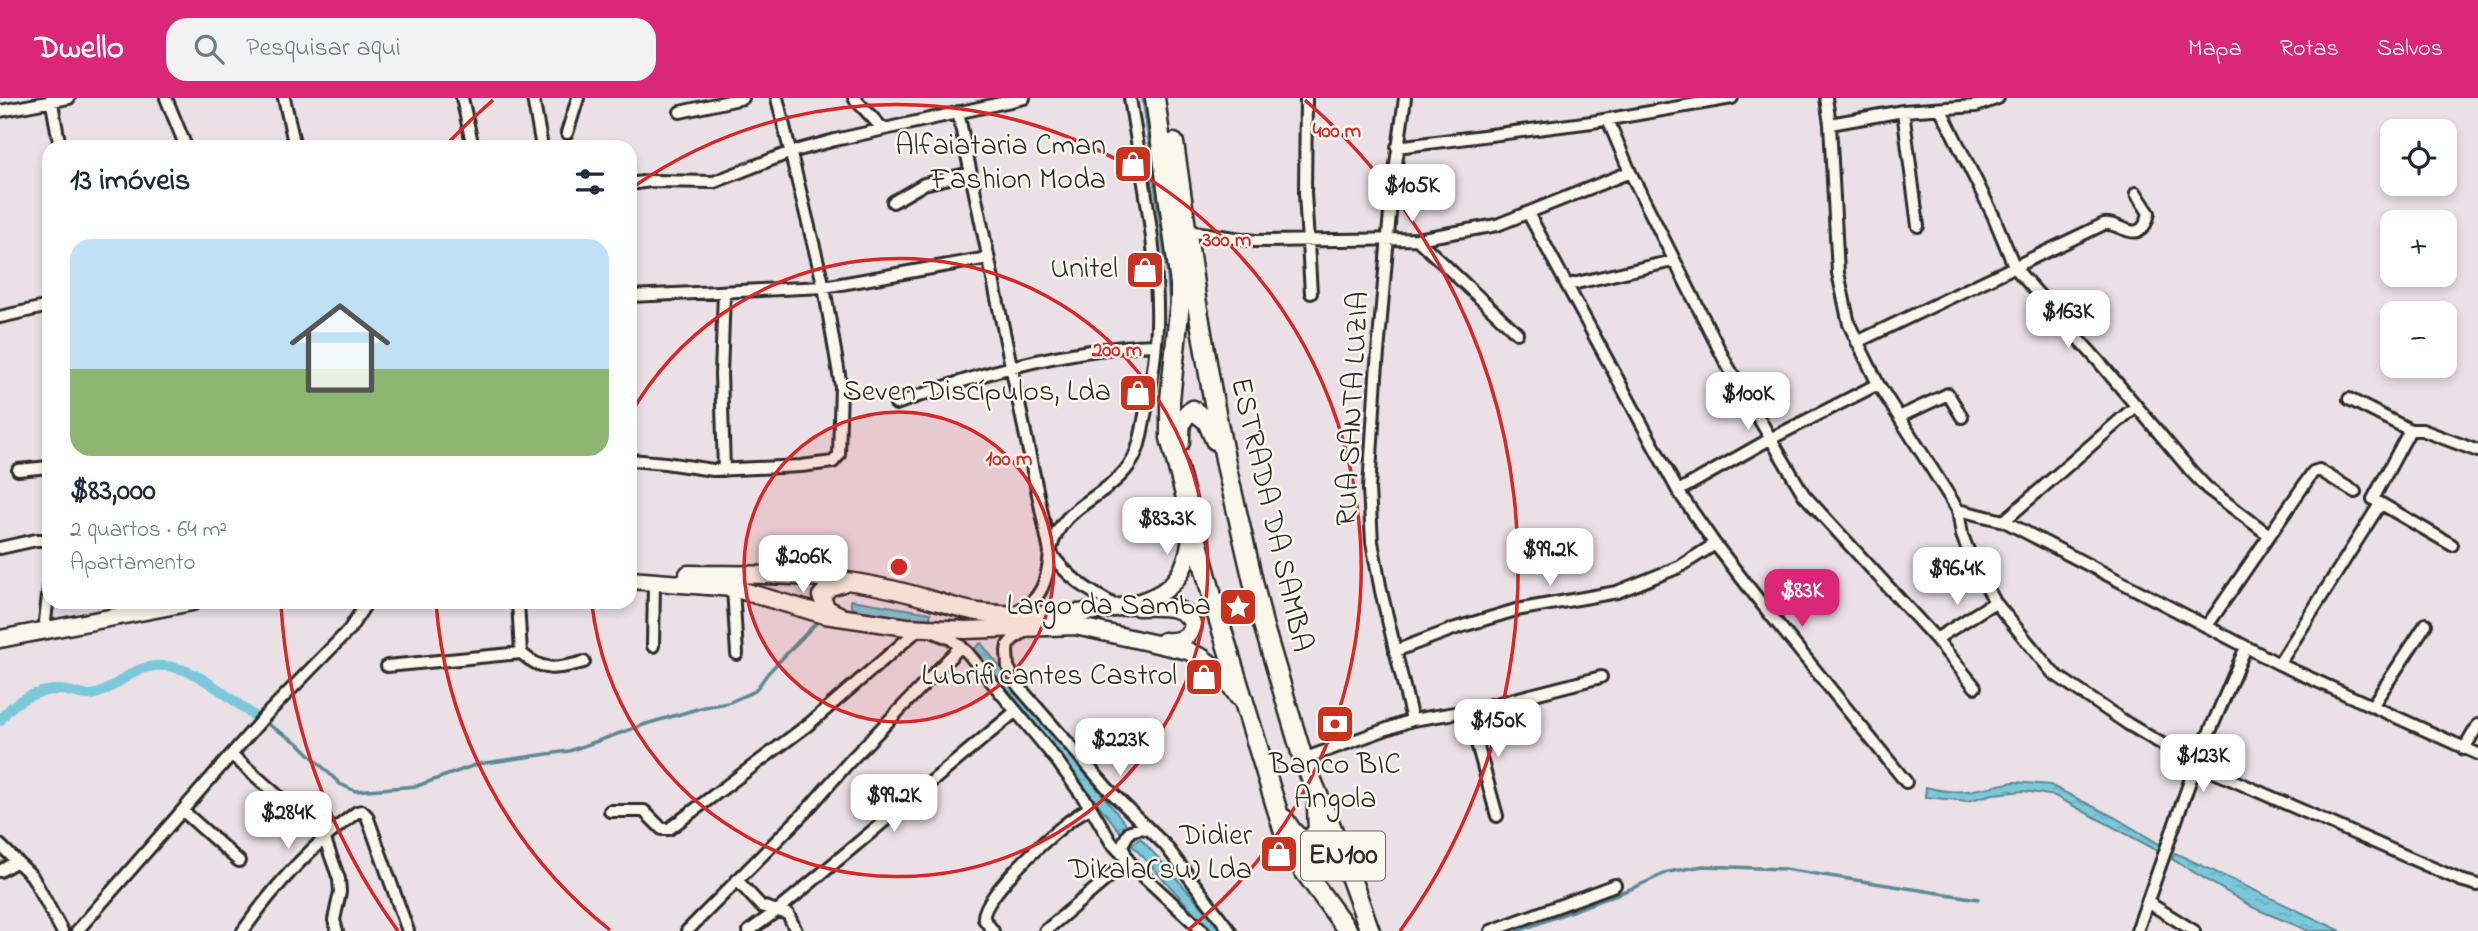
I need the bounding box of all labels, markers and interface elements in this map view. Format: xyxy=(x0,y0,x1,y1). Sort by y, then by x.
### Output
search box xyxy=(166,18,656,81)
text: Dwello xyxy=(35,25,124,73)
icon: search xyxy=(190,30,228,68)
text: Pesquisar aqui xyxy=(246,30,401,68)
text: Mapa xyxy=(2188,32,2242,67)
text: Rotas xyxy=(2280,32,2339,67)
text: Salvos xyxy=(2377,32,2443,67)
text: 400 m xyxy=(1313,117,1361,147)
map controls xyxy=(2380,119,2457,378)
button: locate xyxy=(2380,119,2457,196)
place label: Alfaiataria Cman Fashion Moda xyxy=(895,125,1106,203)
shop icon: Alfaiataria Cman Fashion Moda xyxy=(1112,143,1154,185)
text: 13 imóveis xyxy=(70,160,190,204)
icon: filters xyxy=(571,163,609,201)
pin: $105K xyxy=(1363,164,1461,224)
text: $105K xyxy=(1384,170,1440,203)
button: + xyxy=(2380,210,2457,287)
text: 300 m xyxy=(1202,226,1251,256)
place label: Unitel xyxy=(1050,248,1118,292)
shop icon: Unitel xyxy=(1124,249,1166,291)
icon: home xyxy=(277,285,403,411)
street label: RUA SANTA LUZIA xyxy=(1326,290,1382,528)
pin: $163K xyxy=(2019,290,2117,350)
text: $163K xyxy=(2042,296,2094,329)
button: − xyxy=(2380,301,2457,378)
text: 200 m xyxy=(1091,336,1142,366)
place label: Seven Discípulos, Lda xyxy=(843,371,1111,415)
shop icon: Seven Discípulos, Lda xyxy=(1117,372,1159,414)
pin: $100K xyxy=(1699,372,1797,432)
street label: ESTRADA DA SAMBA xyxy=(1217,373,1323,657)
text: $100K xyxy=(1722,378,1774,411)
text: 100 m xyxy=(986,445,1032,475)
text: $83,000 xyxy=(70,470,156,514)
pin: $83.3K xyxy=(1110,498,1224,557)
text: $83.3K xyxy=(1138,503,1196,536)
text: 2 quartos · 64 m² xyxy=(70,514,227,547)
pin: $99.2K xyxy=(1493,528,1607,588)
text: $99.2K xyxy=(1522,534,1578,567)
pin: $206K xyxy=(754,536,852,595)
text: $206K xyxy=(775,541,831,574)
text: Apartamento xyxy=(70,547,196,580)
pin: $96.4K xyxy=(1900,547,2014,607)
text: $96.4K xyxy=(1929,553,1985,586)
centre of rings xyxy=(887,555,911,579)
pin: $83K xyxy=(1761,570,1843,629)
text: $83K xyxy=(1780,575,1824,608)
place label: Largo da Samba xyxy=(1006,585,1211,629)
place icon: Largo da Samba xyxy=(1217,586,1259,628)
place label: Lubrificantes Castrol xyxy=(921,655,1177,699)
shop icon: Lubrificantes Castrol xyxy=(1183,656,1225,698)
pin: $150K xyxy=(1449,700,1547,759)
bank icon: Banco BIC Angola xyxy=(1314,703,1356,745)
text: $150K xyxy=(1470,705,1526,738)
pin: $223K xyxy=(1071,718,1169,778)
text: $223K xyxy=(1091,724,1149,757)
pin: $123K xyxy=(2154,734,2252,794)
text: $123K xyxy=(2176,740,2230,773)
place label: Banco BIC Angola xyxy=(1268,744,1401,822)
pin: $99.2K xyxy=(837,774,951,834)
text: $99.2K xyxy=(866,780,922,813)
pin: $284K xyxy=(239,792,337,851)
text: $284K xyxy=(261,797,315,830)
place label: Didier Dikala(su) Lda xyxy=(1068,815,1253,893)
road number: EN100 xyxy=(1301,832,1385,880)
shop icon: Didier Dikala(su) Lda xyxy=(1258,833,1300,875)

